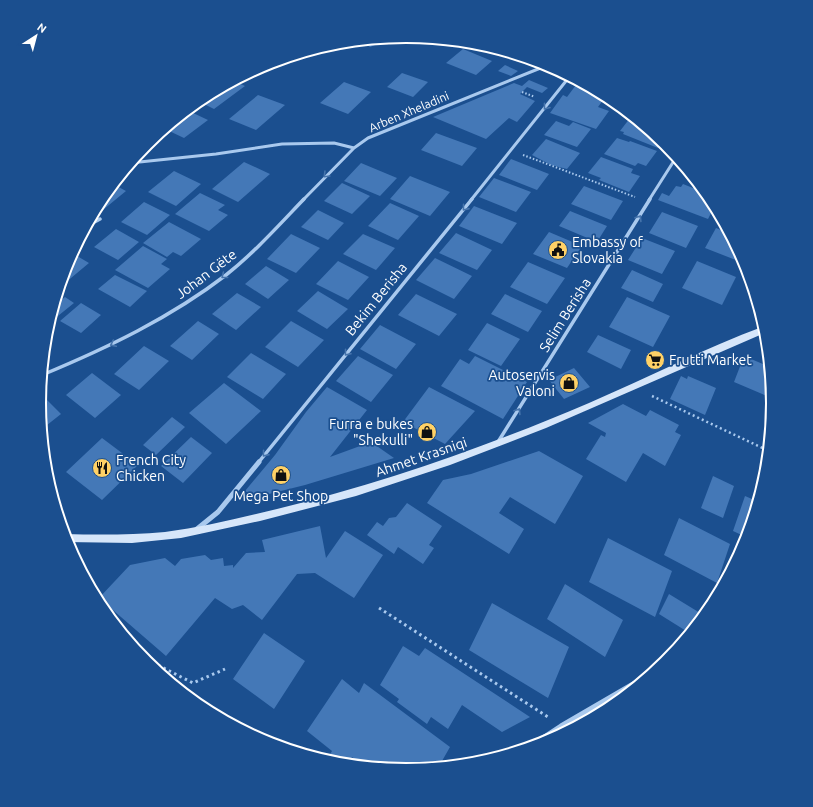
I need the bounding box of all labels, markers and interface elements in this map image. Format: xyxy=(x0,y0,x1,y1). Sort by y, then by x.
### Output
north arrow xyxy=(16,16,56,56)
text: N xyxy=(35,21,49,35)
street label: Arben Xheladini xyxy=(367,89,451,134)
one-way arrow xyxy=(543,102,550,109)
one-way arrow xyxy=(323,170,331,178)
one-way arrow xyxy=(462,204,469,211)
one-way arrow xyxy=(634,215,641,222)
place label: Embassy of Slovakia xyxy=(572,234,644,266)
public building icon: Embassy of Slovakia xyxy=(547,239,569,261)
street label: Johan Gëte xyxy=(173,246,239,302)
street label: Bekim Berisha xyxy=(342,259,410,339)
one-way arrow xyxy=(221,272,228,279)
street label: Selim Berisha xyxy=(536,275,594,355)
one-way arrow xyxy=(110,339,118,347)
one-way arrow xyxy=(345,348,352,355)
supermarket icon: Frutti Market xyxy=(644,349,666,371)
place label: Frutti Market xyxy=(669,352,752,368)
place label: Autoservis Valoni xyxy=(489,367,555,399)
shop icon: Autoservis Valoni xyxy=(558,372,580,394)
one-way arrow xyxy=(513,408,520,415)
place label: Furra e bukes "Shekulli" xyxy=(329,416,413,448)
shop icon: Furra e bukes "Shekulli" xyxy=(416,421,438,443)
street label: Ahmet Krasniqi xyxy=(373,434,469,480)
one-way arrow xyxy=(263,449,270,456)
place label: French City Chicken xyxy=(116,452,186,484)
restaurant icon: French City Chicken xyxy=(91,457,113,479)
shop icon: Mega Pet Shop xyxy=(270,464,292,486)
place label: Mega Pet Shop xyxy=(234,488,328,504)

